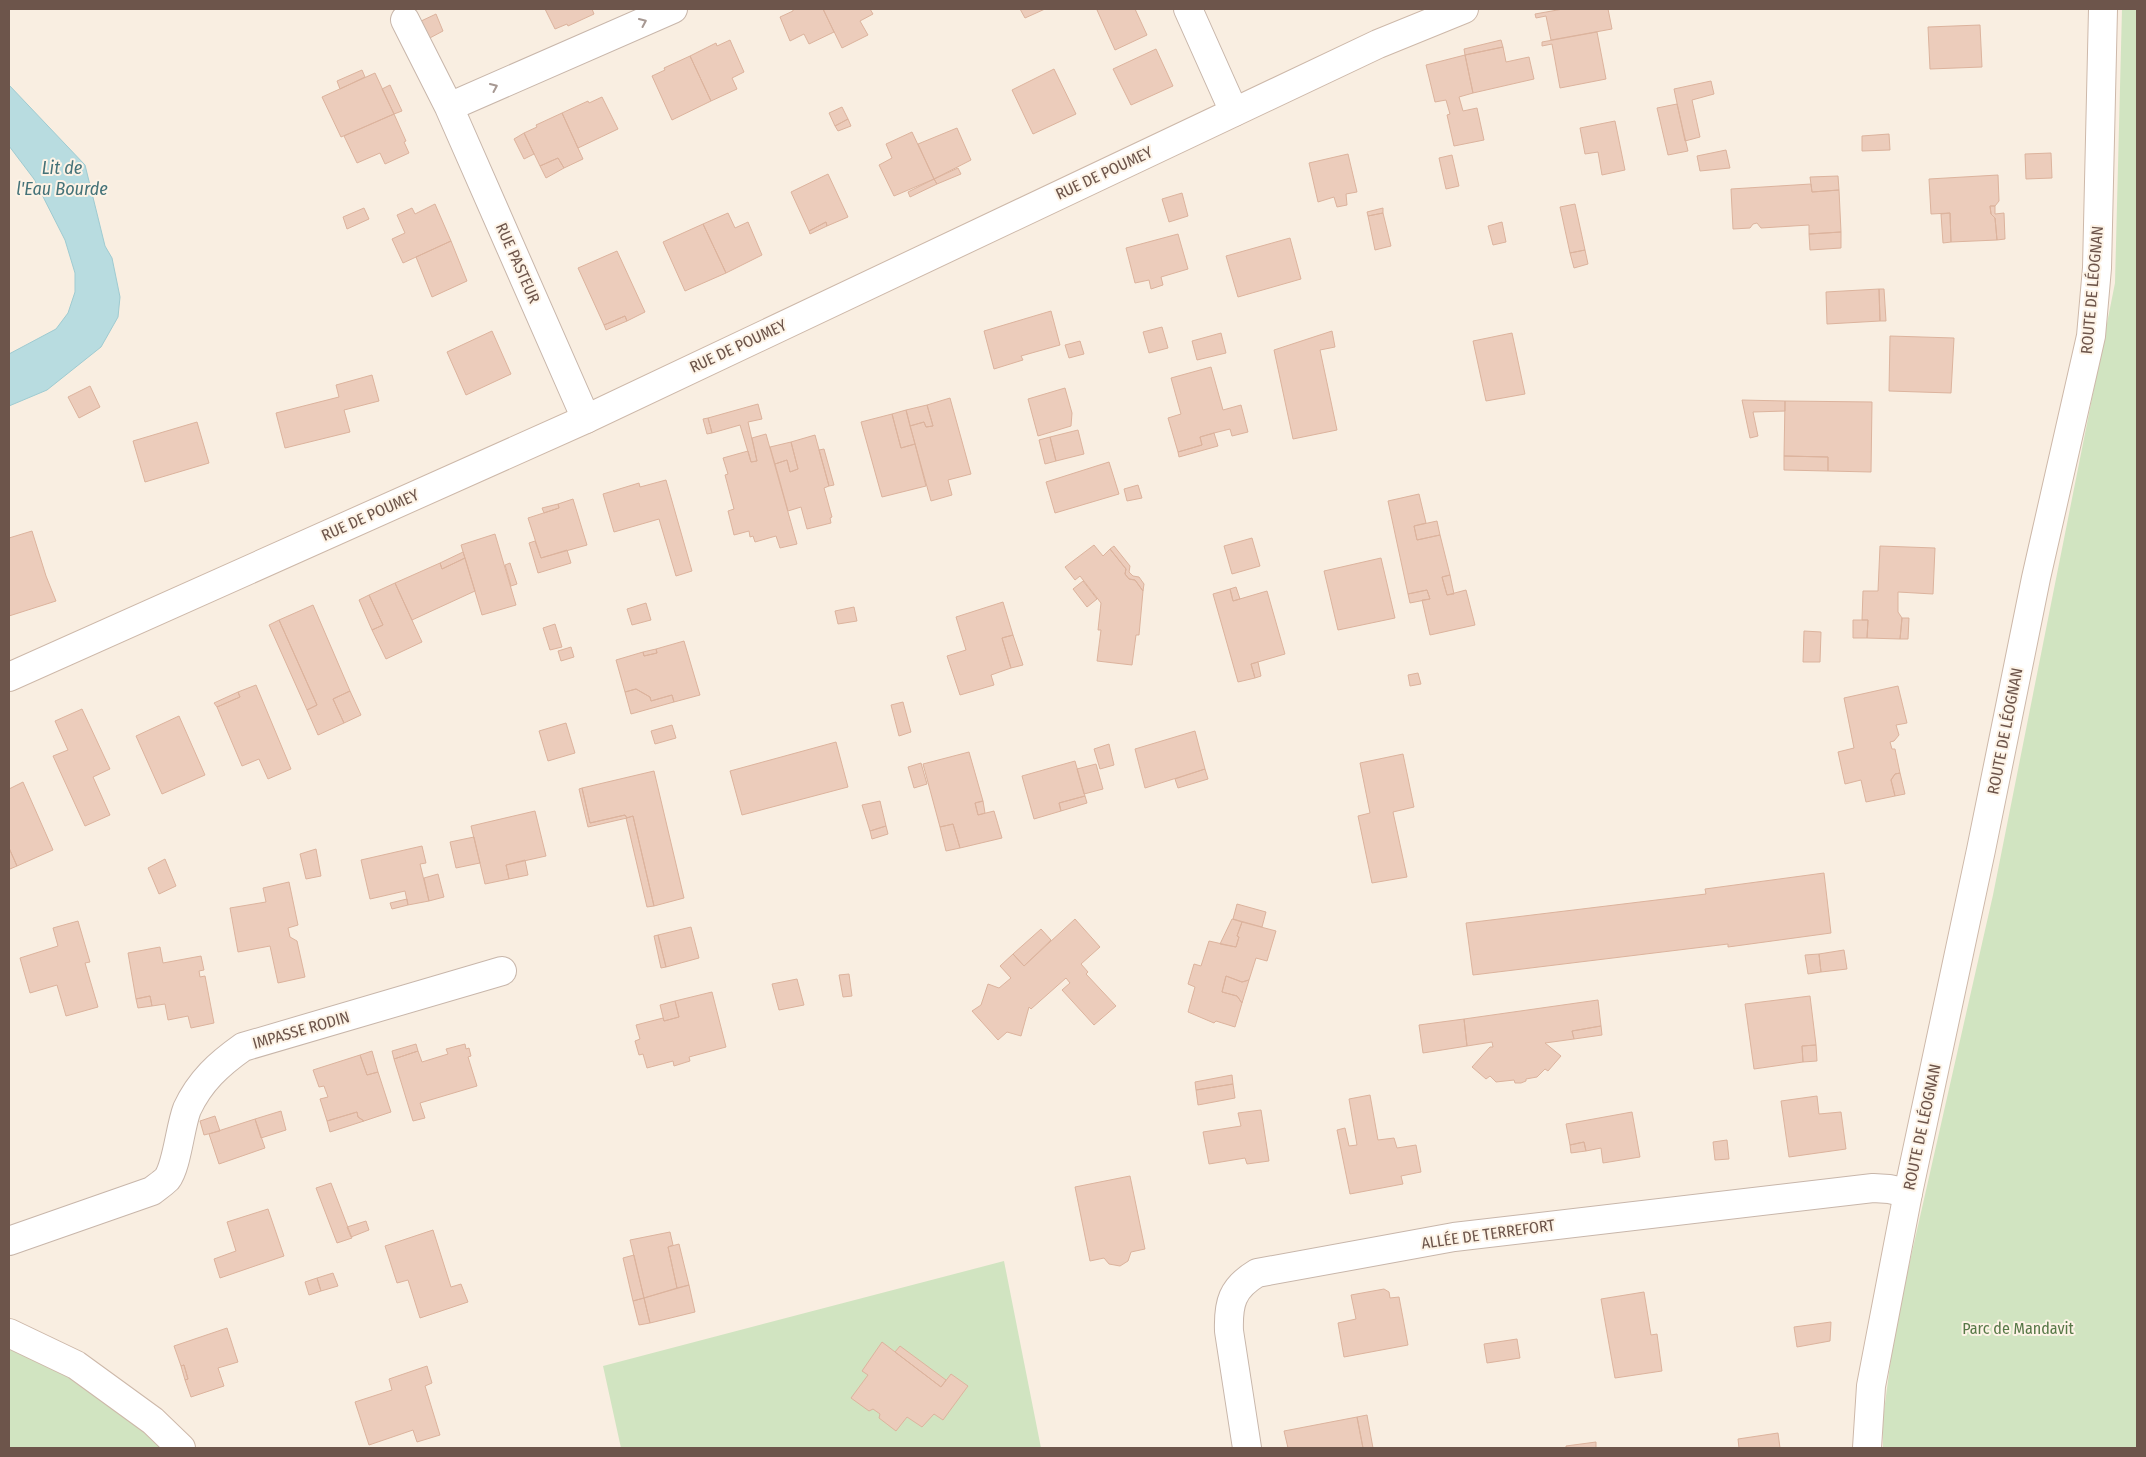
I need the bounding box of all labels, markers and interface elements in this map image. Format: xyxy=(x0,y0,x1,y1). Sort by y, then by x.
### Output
one-way arrow xyxy=(638,18,646,28)
one-way arrow xyxy=(489,83,498,94)
street label: RUE DE POUMEY xyxy=(1053,142,1155,204)
water label: Lit de l'Eau Bourde xyxy=(16,157,108,200)
street label: RUE PASTEUR xyxy=(492,220,544,306)
street label: ROUTE DE LÉOGNAN xyxy=(2077,225,2107,355)
street label: RUE DE POUMEY xyxy=(687,315,789,377)
street label: RUE DE POUMEY xyxy=(318,485,422,545)
street label: ROUTE DE LÉOGNAN xyxy=(1983,666,2027,796)
street label: IMPASSE RODIN xyxy=(250,1007,352,1053)
street label: ROUTE DE LÉOGNAN xyxy=(1899,1062,1945,1192)
street label: ALLÉE DE TERREFORT xyxy=(1420,1215,1556,1253)
park label: Parc de Mandavit xyxy=(1962,1319,2075,1338)

